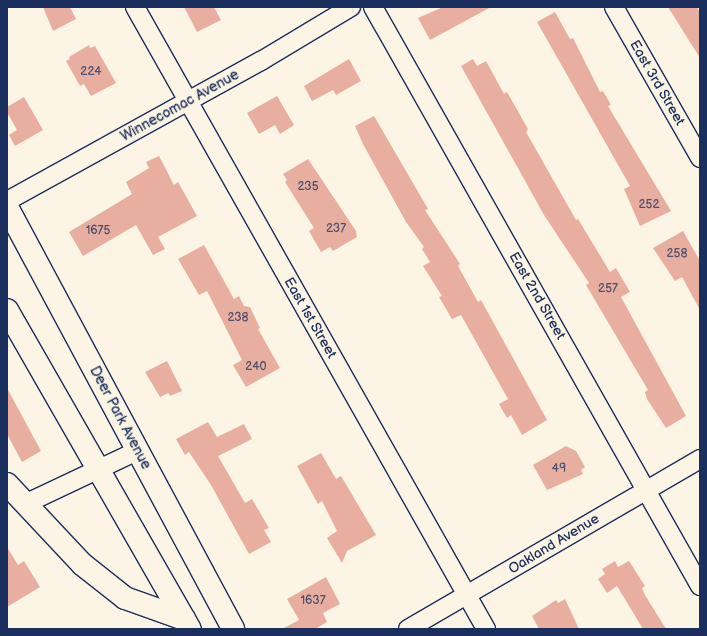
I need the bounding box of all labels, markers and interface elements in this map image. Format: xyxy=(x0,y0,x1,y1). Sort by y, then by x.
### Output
street label: East 3rd Street xyxy=(626,37,688,129)
house number: 224 xyxy=(80,65,102,79)
street label: Winnecomac Avenue xyxy=(118,67,242,145)
house number: 235 xyxy=(297,180,319,194)
house number: 252 xyxy=(638,198,660,212)
house number: 237 xyxy=(326,222,346,236)
house number: 1675 xyxy=(86,224,110,238)
house number: 258 xyxy=(667,247,687,261)
street label: East 2nd Street xyxy=(505,249,569,343)
street label: East 1st Street xyxy=(280,274,340,362)
house number: 257 xyxy=(598,282,618,296)
house number: 238 xyxy=(227,311,249,325)
house number: 240 xyxy=(245,360,267,374)
street label: Deer Park Avenue xyxy=(86,364,154,472)
house number: 49 xyxy=(552,462,566,476)
street label: Oakland Avenue xyxy=(506,510,602,578)
house number: 1637 xyxy=(300,594,326,608)

